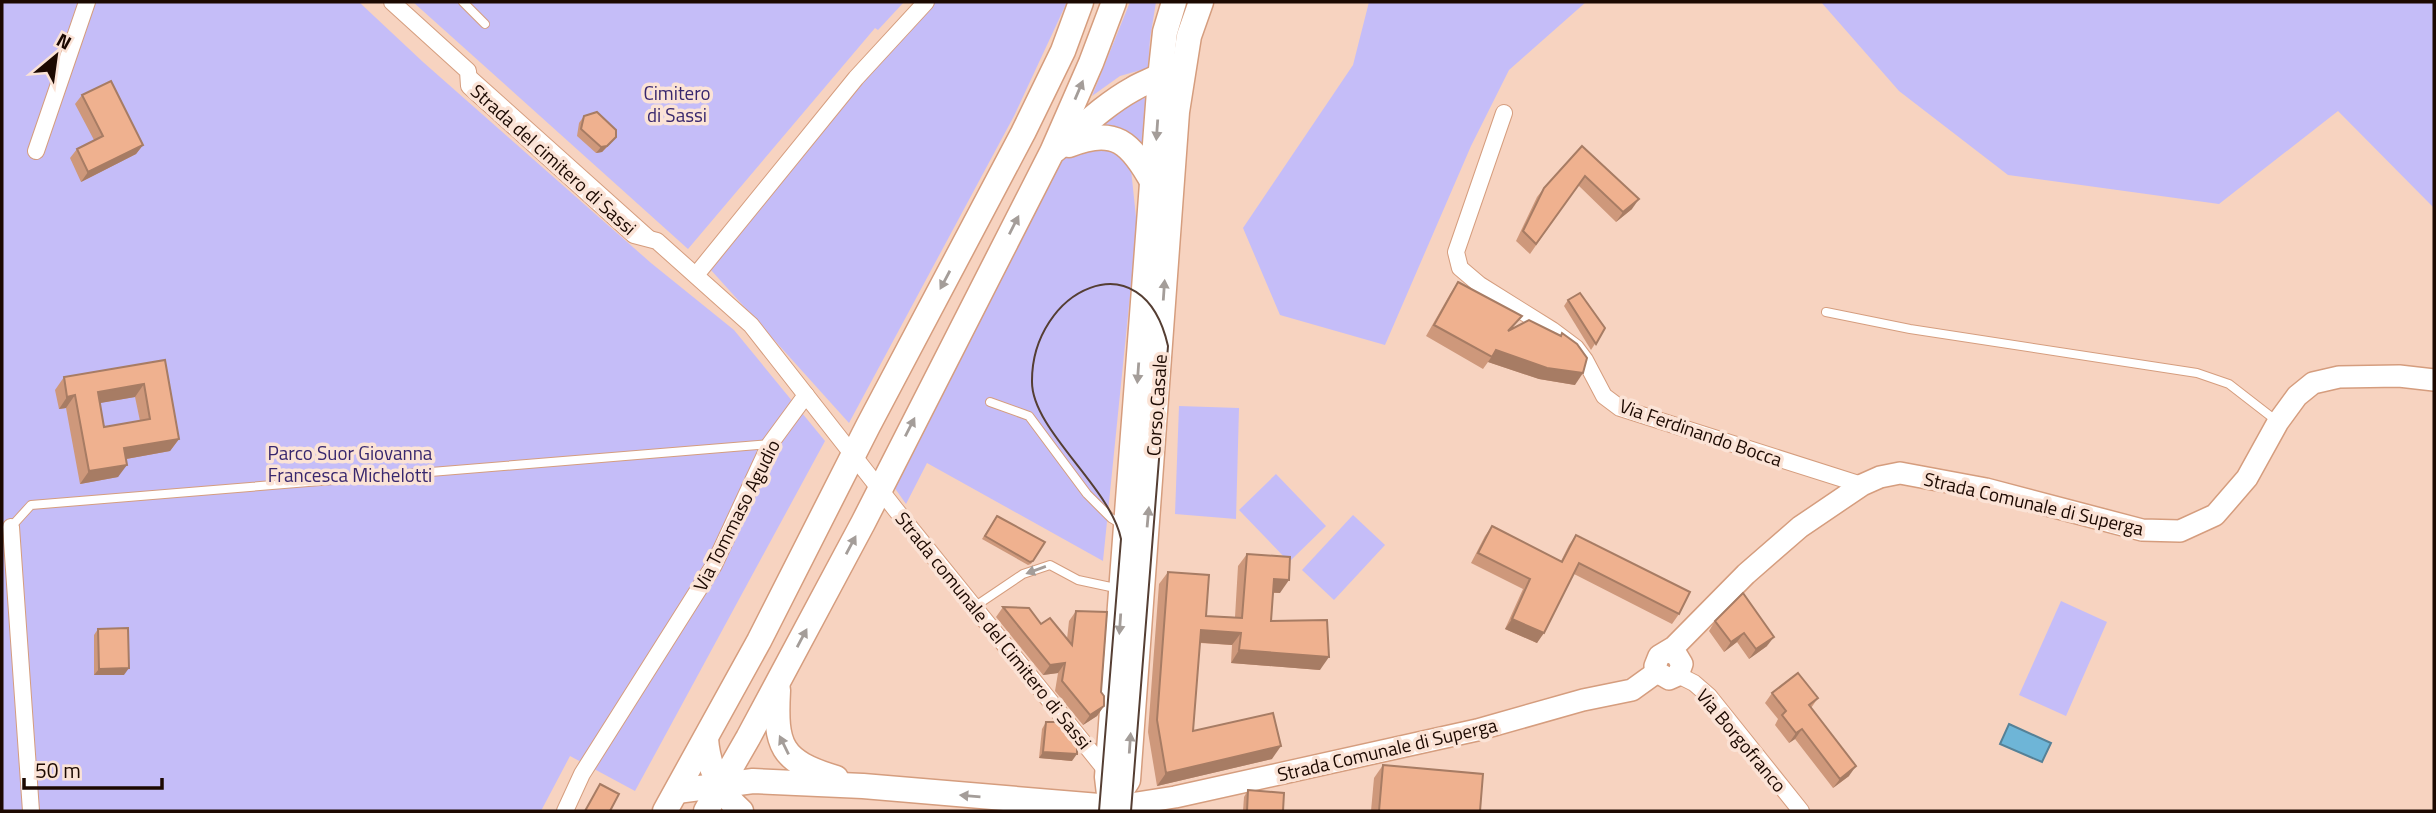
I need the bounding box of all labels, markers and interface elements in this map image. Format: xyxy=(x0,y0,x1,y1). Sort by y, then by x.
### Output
north arrow xyxy=(21,21,91,91)
text: N xyxy=(52,25,77,57)
street label: Strada del cimitero di Sassi xyxy=(465,77,643,241)
park label: Cimitero di Sassi xyxy=(643,78,711,129)
one-way arrow xyxy=(1074,79,1085,100)
one-way arrow xyxy=(1151,120,1162,142)
one-way arrow xyxy=(1009,215,1020,235)
one-way arrow xyxy=(940,270,951,290)
one-way arrow xyxy=(1159,278,1170,300)
street label: Corso Casale xyxy=(1138,353,1174,457)
one-way arrow xyxy=(1132,362,1143,384)
street label: Via Ferdinando Bocca xyxy=(1616,391,1787,474)
one-way arrow xyxy=(905,417,916,437)
street label: Via Tommaso Agudio xyxy=(685,434,787,596)
park label: Parco Suor Giovanna Francesca Michelotti xyxy=(268,438,433,489)
street label: Strada Comunale di Superga xyxy=(1921,464,2147,543)
street label: Strada comunale del Cimitero di Sassi xyxy=(889,505,1099,755)
one-way arrow xyxy=(1143,505,1154,527)
one-way arrow xyxy=(845,535,856,555)
one-way arrow xyxy=(1025,565,1046,576)
one-way arrow xyxy=(1114,614,1125,636)
one-way arrow xyxy=(796,628,807,648)
street label: Via Borgofranco xyxy=(1690,682,1794,798)
street label: Strada Comunale di Superga xyxy=(1274,709,1500,788)
one-way arrow xyxy=(1125,732,1136,754)
one-way arrow xyxy=(779,735,790,755)
scale bar xyxy=(24,746,163,790)
text: 50 m xyxy=(35,754,81,786)
one-way arrow xyxy=(958,790,980,801)

